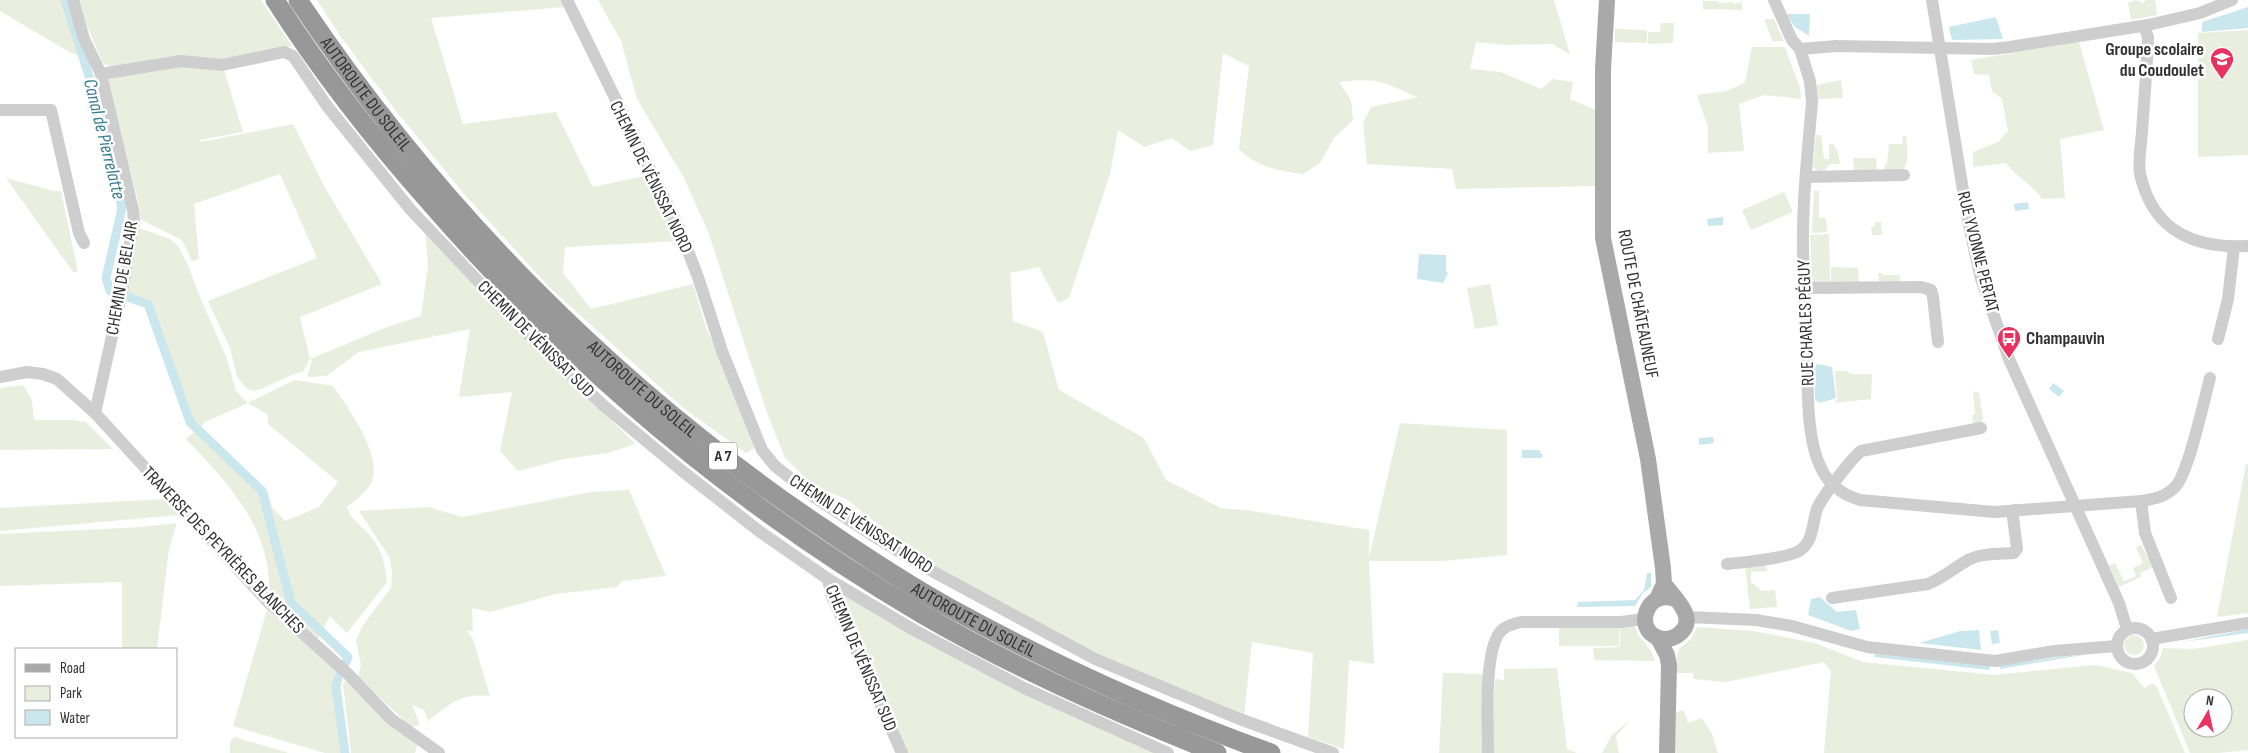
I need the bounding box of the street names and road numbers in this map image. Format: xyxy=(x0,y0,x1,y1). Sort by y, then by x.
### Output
street label: AUTOROUTE DU SOLEIL xyxy=(316,32,416,155)
street label: CHEMIN DE VÉNISSAT NORD xyxy=(605,98,697,256)
street label: RUE YVONNE PERTAT xyxy=(1953,189,2003,315)
street label: CHEMIN DE BEL AIR xyxy=(102,219,142,337)
street label: ROUTE DE CHÂTEAUNEUF xyxy=(1613,228,1663,380)
street label: RUE CHARLES PÉGUY xyxy=(1793,259,1819,386)
street label: CHEMIN DE VÉNISSAT SUD xyxy=(473,276,599,402)
street label: AUTOROUTE DU SOLEIL xyxy=(583,335,701,442)
road number: A 7 xyxy=(709,442,737,470)
street label: TRAVERSE DES PEYRIÈRES BLANCHES xyxy=(138,462,309,638)
street label: CHEMIN DE VÉNISSAT NORD xyxy=(785,470,937,578)
street label: AUTOROUTE DU SOLEIL xyxy=(907,577,1040,662)
street label: CHEMIN DE VÉNISSAT SUD xyxy=(821,582,901,734)

